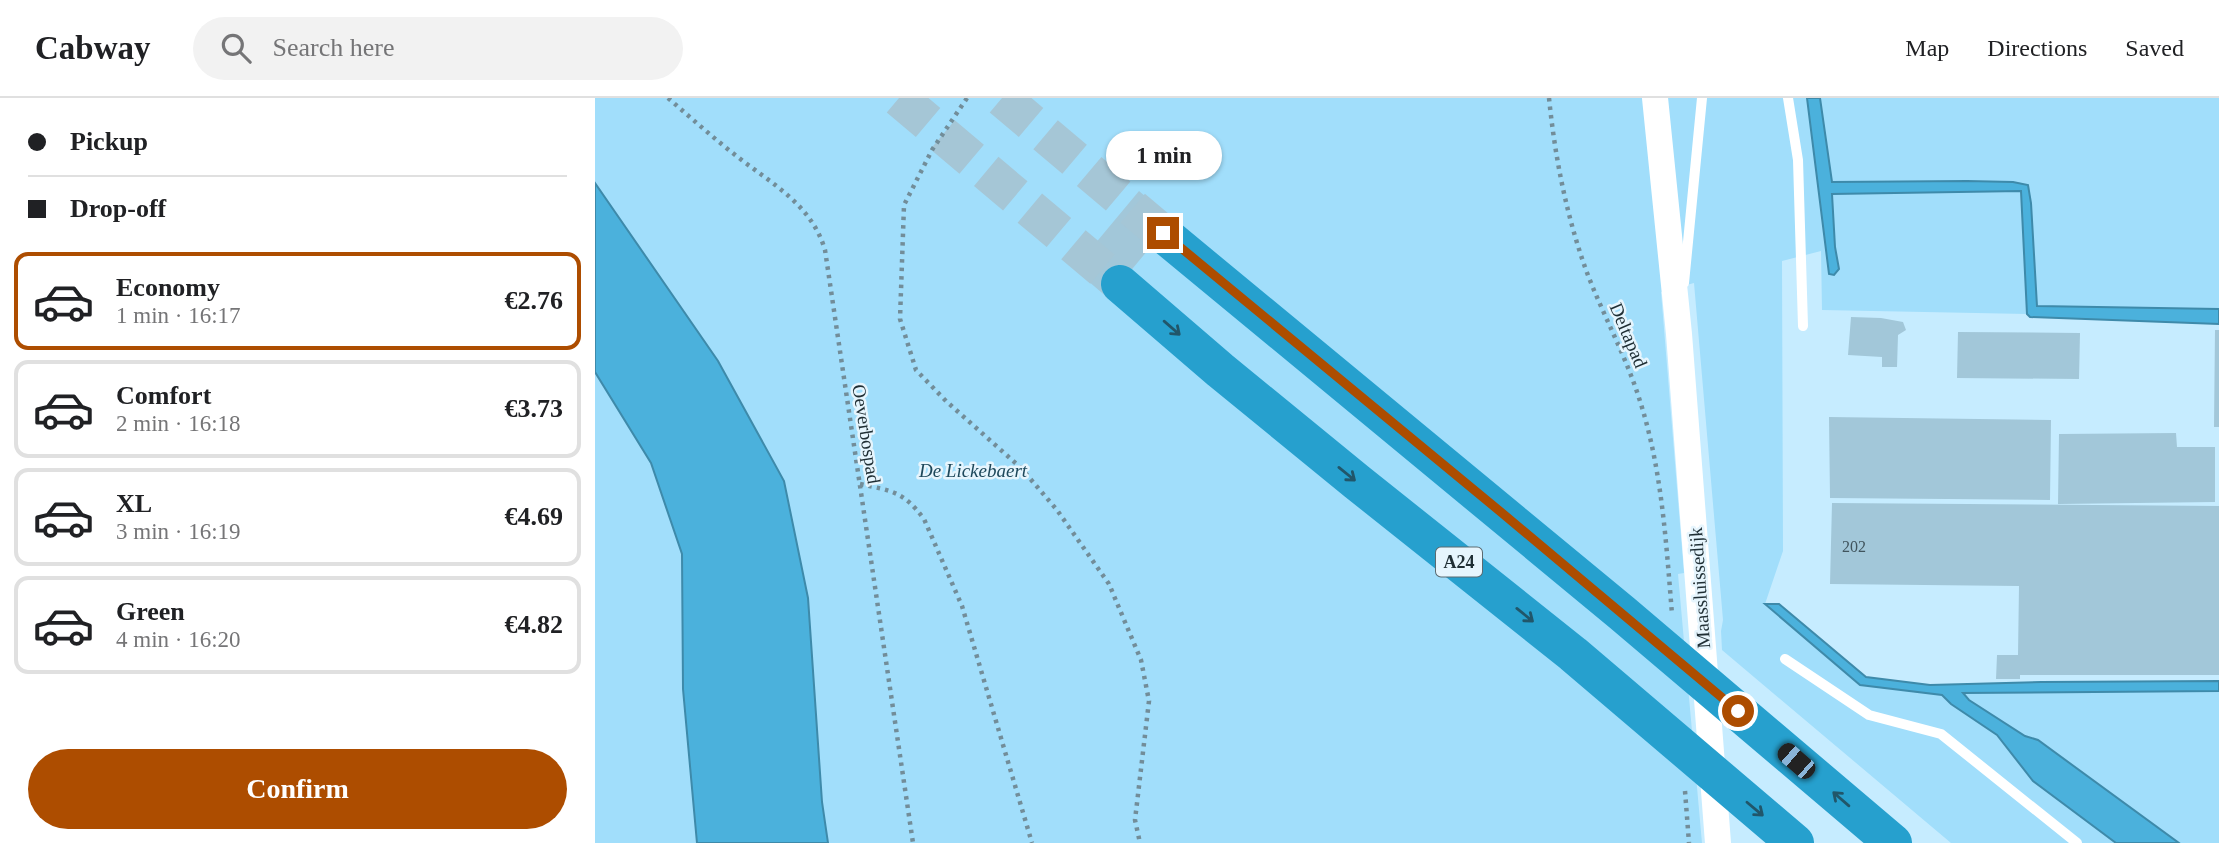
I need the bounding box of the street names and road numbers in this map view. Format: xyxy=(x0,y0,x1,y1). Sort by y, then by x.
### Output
street label: Deltapad xyxy=(1605,300,1652,371)
street label: Oeverbospad xyxy=(848,383,885,486)
street label: Maassluissedijk xyxy=(1685,526,1714,649)
road number: A24 xyxy=(1436,548,1482,576)

